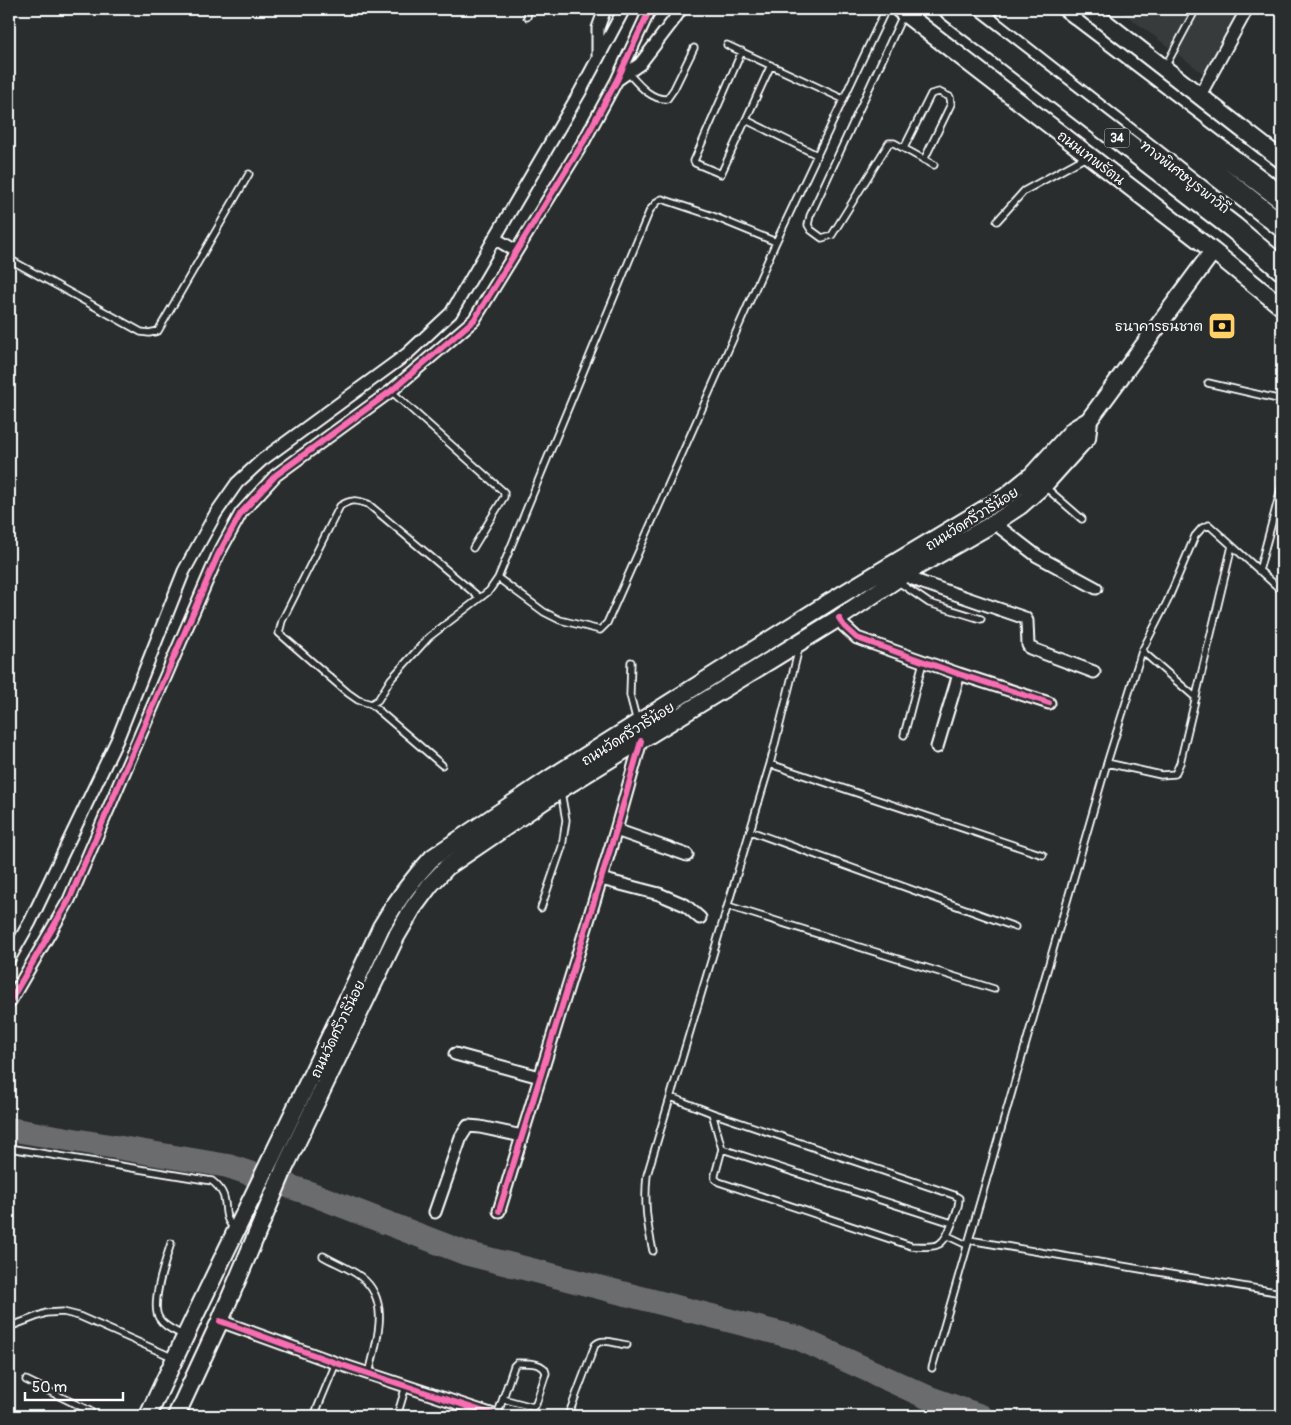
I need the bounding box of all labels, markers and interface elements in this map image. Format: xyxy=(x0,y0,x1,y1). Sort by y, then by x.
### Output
street label: ถนนเทพรัตน xyxy=(1054,127,1129,189)
road number: 34 xyxy=(1104,128,1130,148)
street label: ทางพิเศษบูรพาวิถี xyxy=(1136,137,1233,218)
bank icon: ธนาคารธนชาต xyxy=(1207,311,1237,341)
place label: ธนาคารธนชาต xyxy=(1115,318,1203,335)
street label: ถนนวัดศรีวารีน้อย xyxy=(922,484,1022,554)
street label: ถนนวัดศรีวารีน้อย xyxy=(578,699,678,769)
street label: ถนนวัดศรีวารีน้อย xyxy=(307,977,369,1081)
scale bar xyxy=(25,1370,122,1402)
text: 50 m xyxy=(32,1378,67,1397)

